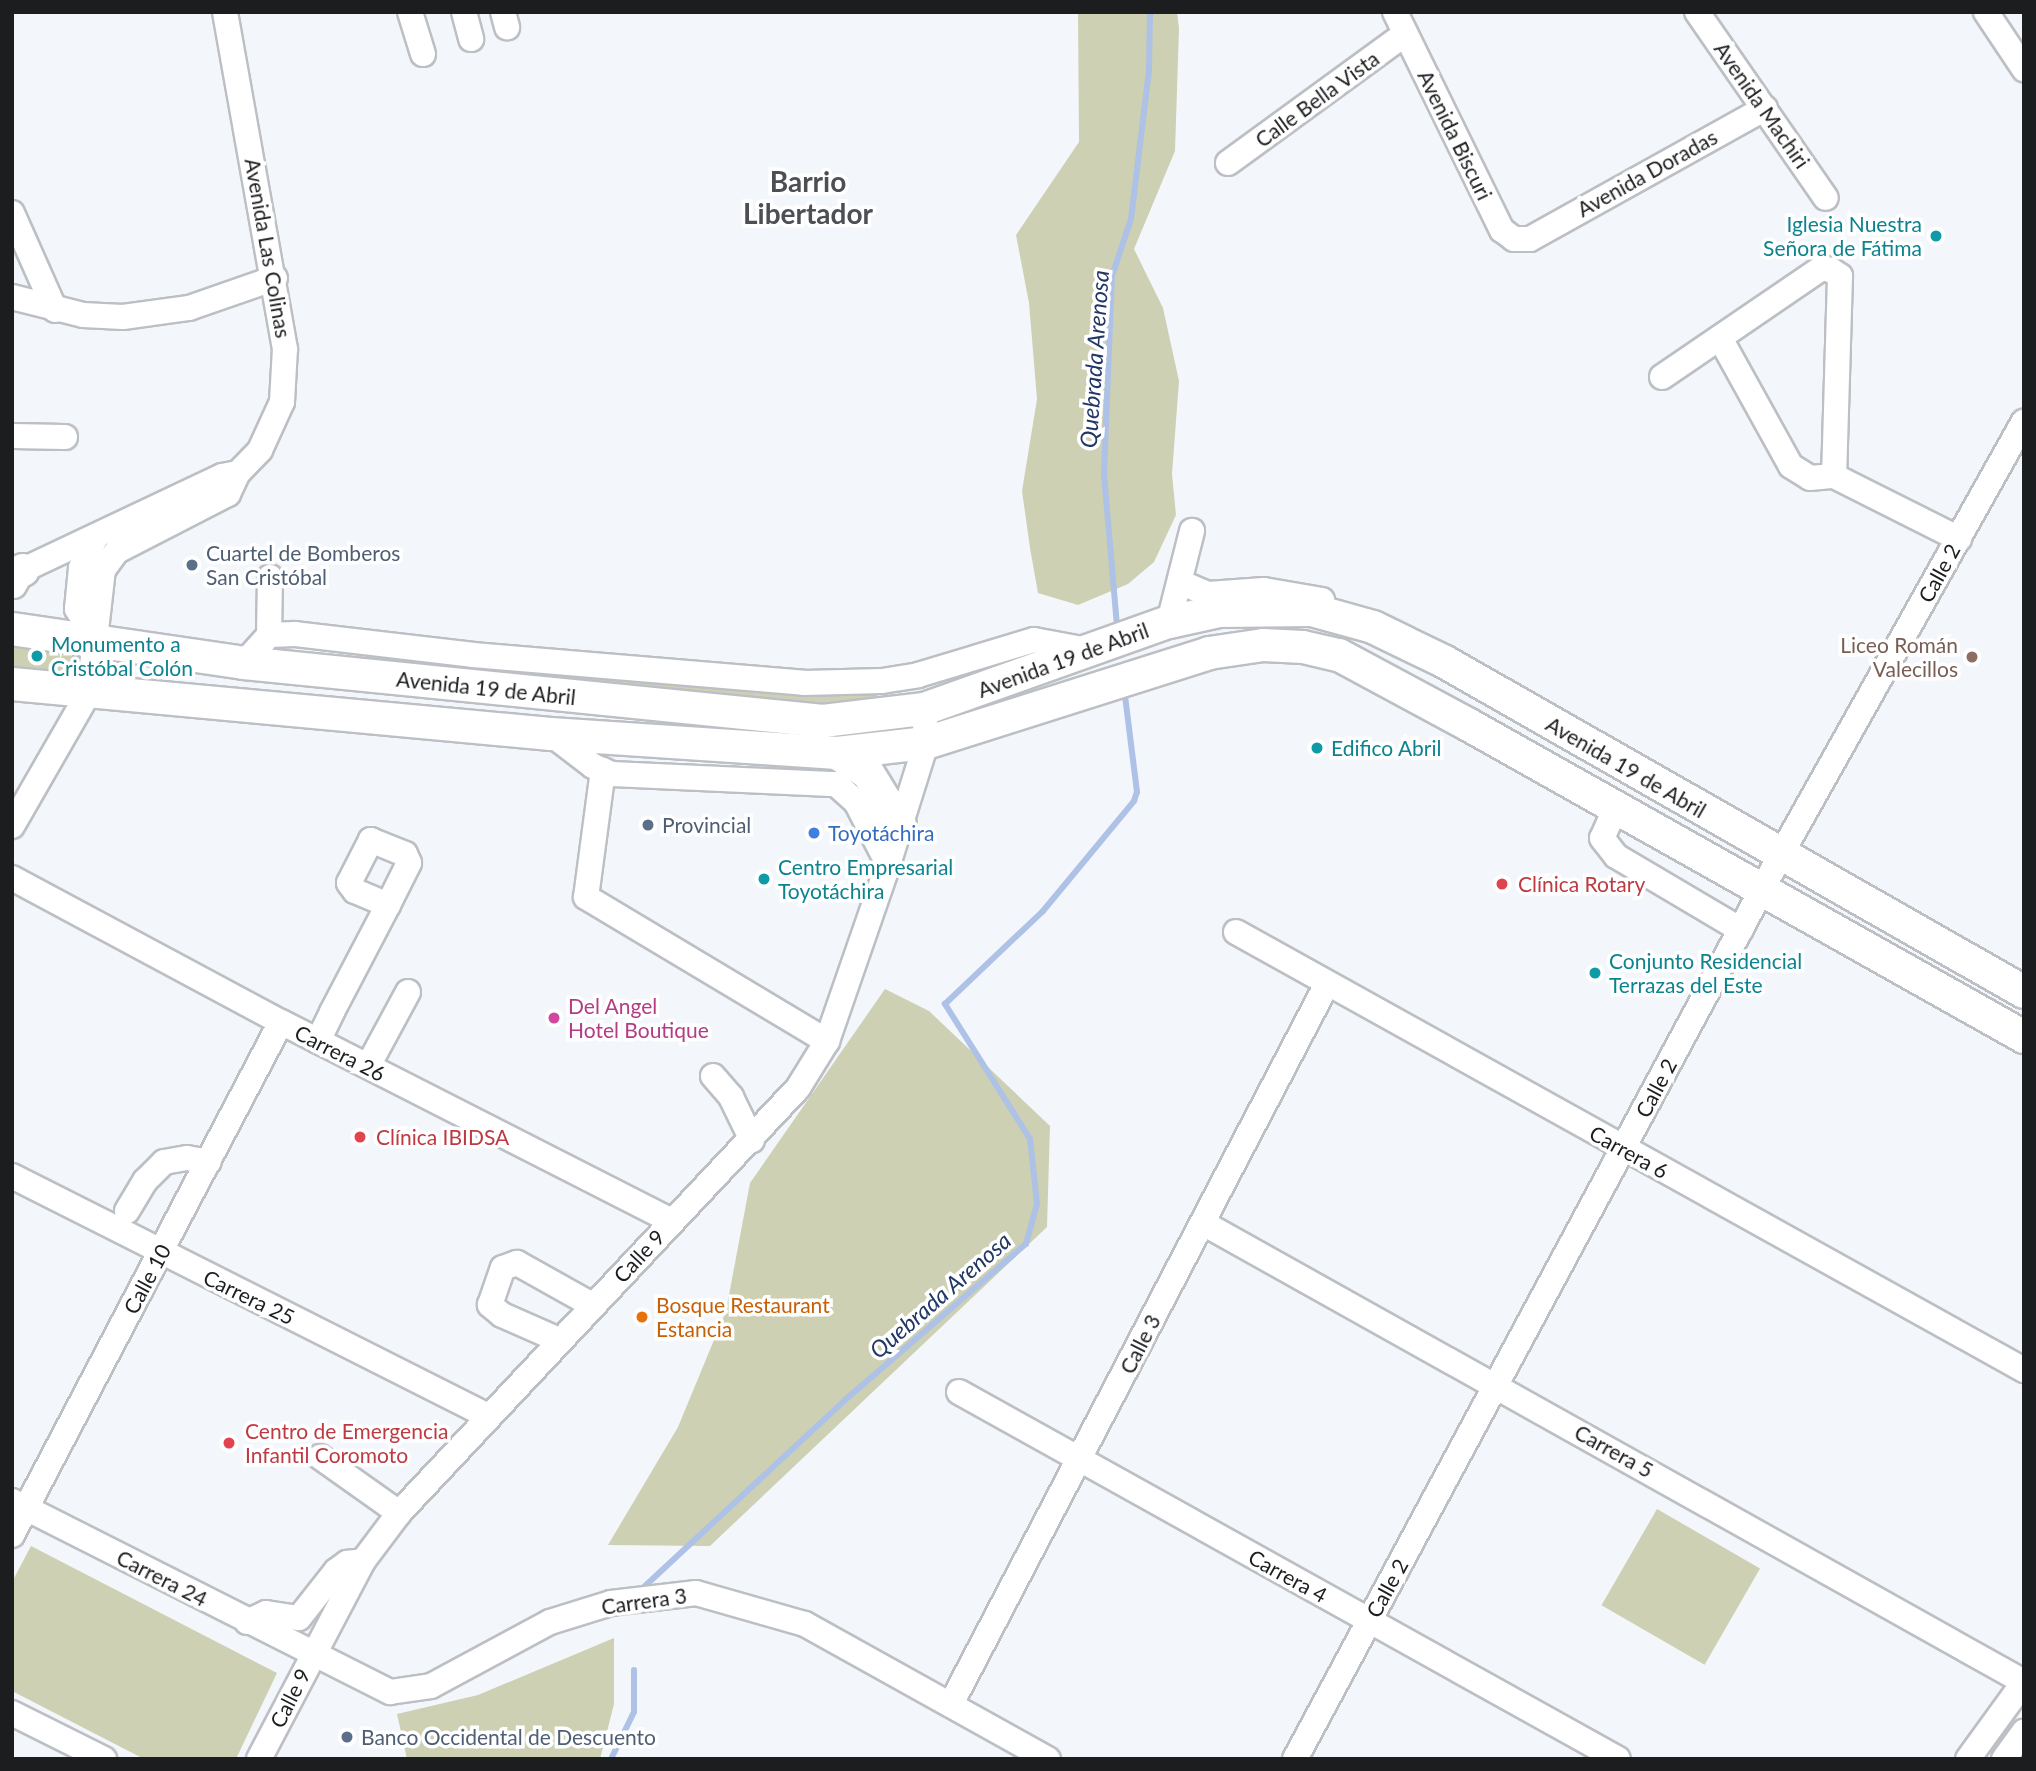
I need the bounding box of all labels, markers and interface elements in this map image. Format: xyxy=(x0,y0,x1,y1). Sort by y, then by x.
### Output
street label: Avenida Machiri xyxy=(1709,37,1815,173)
street label: Calle Bella Vista xyxy=(1250,45,1384,153)
street label: Avenida Biscuri xyxy=(1413,66,1497,204)
street label: Avenida Doradas xyxy=(1573,124,1721,222)
street label: Avenida Las Colinas xyxy=(240,156,296,340)
district label: Barrio Libertador xyxy=(743,164,873,230)
place label: Iglesia Nuestra Señora de Fátima xyxy=(1763,211,1922,261)
marker: Iglesia Nuestra Señora de Fátima xyxy=(1928,228,1944,244)
water label: Quebrada Arenosa xyxy=(1074,269,1114,449)
street label: Calle 2 xyxy=(1913,539,1965,607)
place label: Cuartel de Bomberos San Cristóbal xyxy=(206,540,400,590)
marker: Cuartel de Bomberos San Cristóbal xyxy=(184,557,200,573)
street label: Avenida 19 de Abril xyxy=(974,617,1152,703)
place label: Monumento a Cristóbal Colón xyxy=(51,631,193,681)
place label: Liceo Román Valecillos xyxy=(1840,632,1958,682)
marker: Monumento a Cristóbal Colón xyxy=(29,648,45,664)
marker: Liceo Román Valecillos xyxy=(1964,649,1980,665)
street label: Avenida 19 de Abril xyxy=(395,666,577,710)
street label: Avenida 19 de Abril xyxy=(1541,711,1711,823)
place label: Edifico Abril xyxy=(1331,735,1442,761)
marker: Edifico Abril xyxy=(1309,740,1325,756)
place label: Provincial xyxy=(662,812,751,838)
marker: Provincial xyxy=(640,817,656,833)
place label: Toyotáchira xyxy=(828,820,934,846)
marker: Toyotáchira xyxy=(806,825,822,841)
place label: Centro Empresarial Toyotáchira xyxy=(778,854,953,904)
marker: Centro Empresarial Toyotáchira xyxy=(756,871,772,887)
place label: Clínica Rotary xyxy=(1518,871,1645,897)
marker: Clínica Rotary xyxy=(1492,874,1512,894)
place label: Conjunto Residencial Terrazas del Este xyxy=(1609,948,1802,998)
marker: Conjunto Residencial Terrazas del Este xyxy=(1587,965,1603,981)
place label: Del Angel Hotel Boutique xyxy=(568,993,709,1043)
marker: Del Angel Hotel Boutique xyxy=(546,1010,562,1026)
street label: Carrera 26 xyxy=(291,1020,389,1086)
street label: Calle 2 xyxy=(1630,1054,1682,1122)
street label: Carrera 6 xyxy=(1585,1120,1673,1184)
place label: Clínica IBIDSA xyxy=(376,1124,509,1150)
marker: Clínica IBIDSA xyxy=(350,1127,370,1147)
street label: Calle 9 xyxy=(608,1224,670,1288)
water label: Quebrada Arenosa xyxy=(864,1226,1016,1364)
street label: Calle 10 xyxy=(118,1240,176,1318)
street label: Carrera 25 xyxy=(199,1264,299,1330)
place label: Bosque Restaurant Estancia xyxy=(656,1292,830,1342)
marker: Bosque Restaurant Estancia xyxy=(634,1309,650,1325)
street label: Calle 3 xyxy=(1114,1310,1166,1378)
place label: Centro de Emergencia Infantil Coromoto xyxy=(245,1418,448,1468)
street label: Carrera 5 xyxy=(1570,1419,1658,1483)
marker: Centro de Emergencia Infantil Coromoto xyxy=(219,1433,239,1453)
street label: Carrera 4 xyxy=(1244,1544,1332,1608)
street label: Carrera 24 xyxy=(113,1545,211,1611)
street label: Calle 2 xyxy=(1361,1554,1413,1622)
street label: Carrera 3 xyxy=(600,1583,688,1619)
street label: Calle 9 xyxy=(264,1664,316,1732)
place label: Banco Occidental de Descuento xyxy=(361,1724,656,1750)
marker: Banco Occidental de Descuento xyxy=(339,1729,355,1745)

